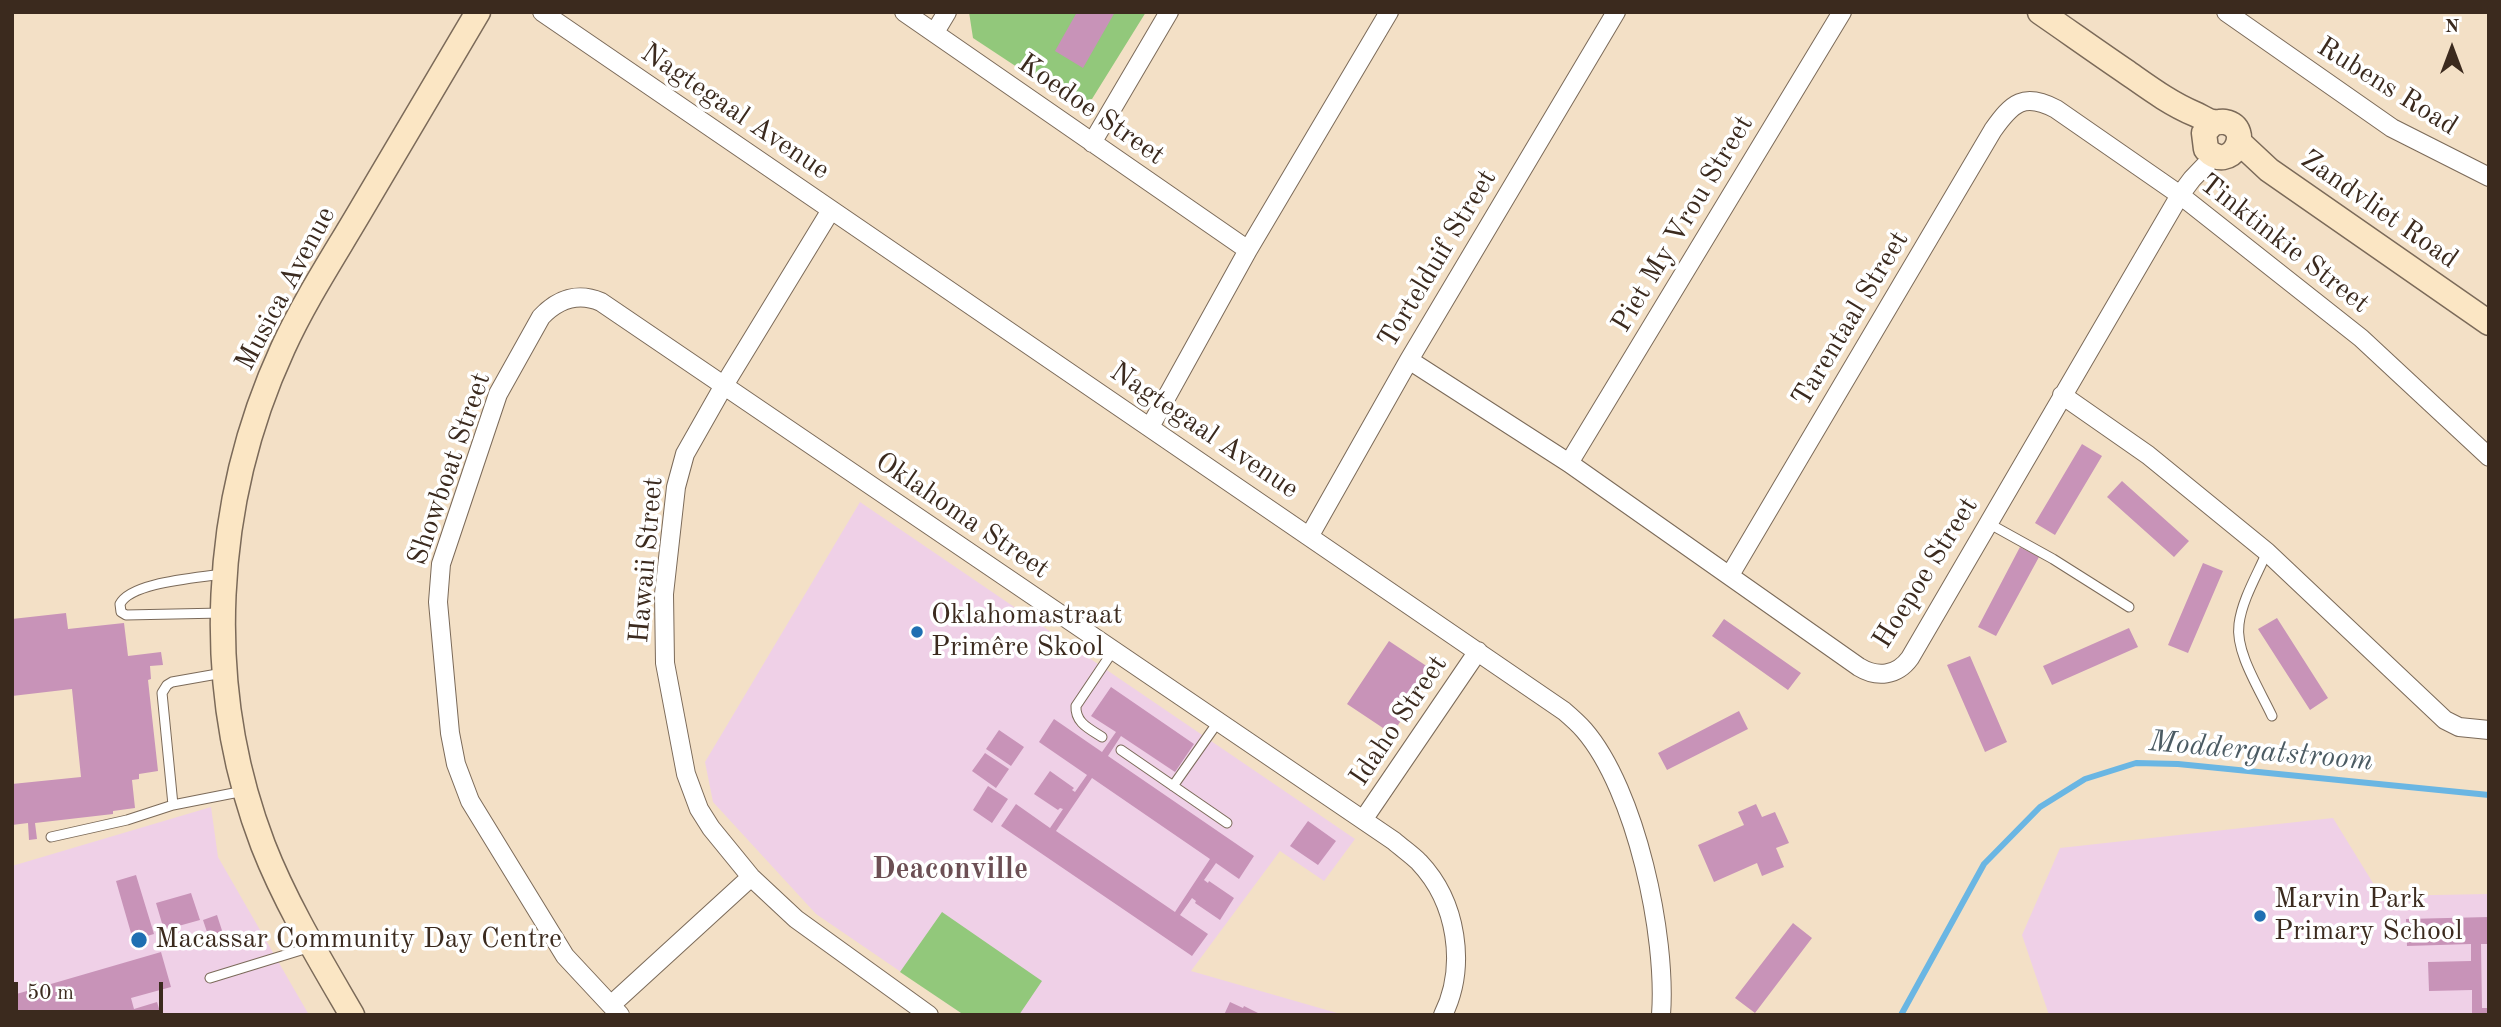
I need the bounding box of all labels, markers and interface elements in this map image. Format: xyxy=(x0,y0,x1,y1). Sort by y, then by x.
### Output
north arrow xyxy=(2417,14,2487,84)
text: N xyxy=(2445,18,2459,37)
street label: Rubens Road xyxy=(2310,30,2464,144)
street label: Nagtegaal Avenue xyxy=(634,36,836,188)
street label: Koedoe Street xyxy=(1011,47,1171,173)
street label: Piet My Vrou Street xyxy=(1605,109,1761,339)
street label: Zandvliet Road xyxy=(2294,143,2464,277)
street label: Tortelduif Street xyxy=(1372,164,1504,354)
street label: Tinktinkie Street xyxy=(2192,167,2376,321)
street label: Musica Avenue xyxy=(229,201,343,377)
street label: Tarentaal Street xyxy=(1785,225,1917,413)
street label: Nagtegaal Avenue xyxy=(1103,355,1305,507)
street label: Showboat Street xyxy=(401,368,499,570)
street label: Oklahoma Street xyxy=(869,445,1055,587)
street label: Hawaii Street xyxy=(623,475,671,645)
street label: Hoepoe Street xyxy=(1866,491,1986,655)
place label: Oklahomastraat Primêre Skool xyxy=(931,599,1123,665)
marker: Oklahomastraat Primêre Skool xyxy=(909,624,925,640)
street label: Idaho Street xyxy=(1343,649,1455,793)
water label: Moddergatstroom xyxy=(2147,724,2375,780)
district label: Deaconville xyxy=(872,852,1028,888)
place label: Marvin Park Primary School xyxy=(2274,883,2462,949)
marker: Marvin Park Primary School xyxy=(2252,908,2268,924)
place label: Macassar Community Day Centre xyxy=(155,923,562,957)
marker: Macassar Community Day Centre xyxy=(129,930,149,950)
scale bar xyxy=(18,968,166,1012)
text: 50 m xyxy=(27,983,74,1004)

